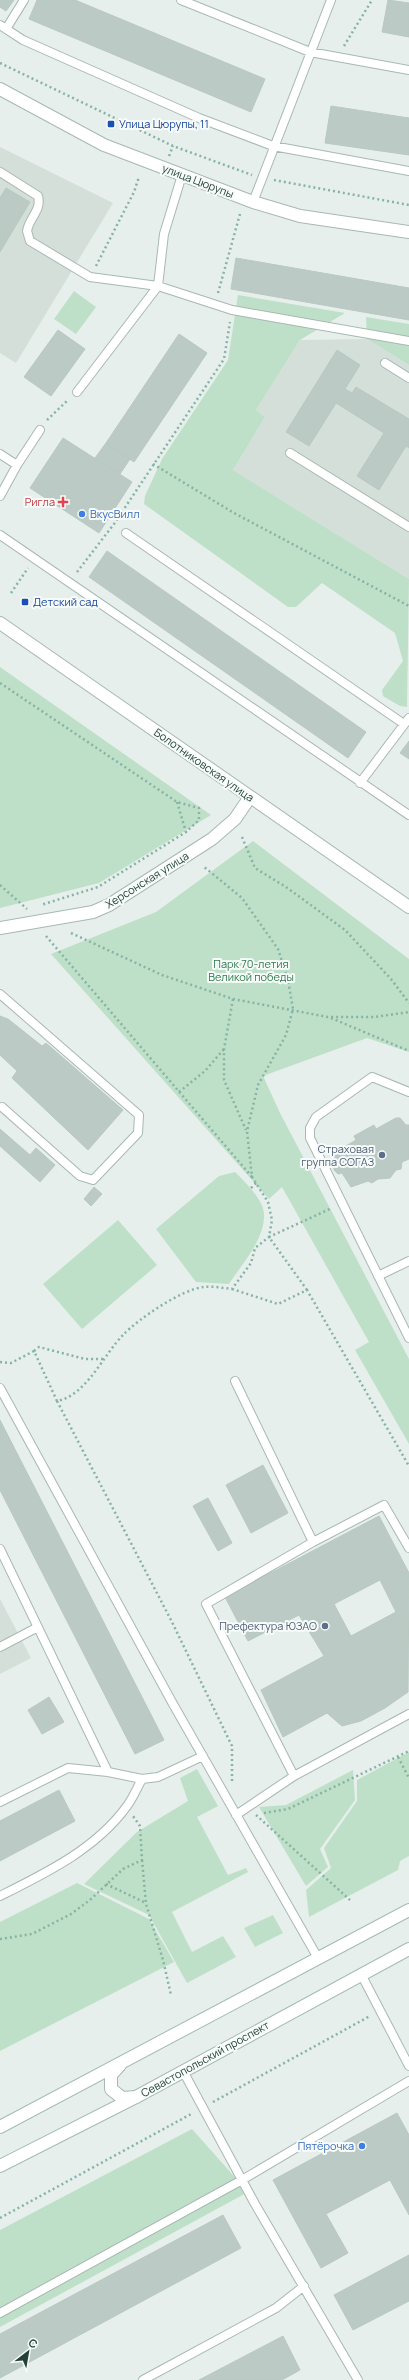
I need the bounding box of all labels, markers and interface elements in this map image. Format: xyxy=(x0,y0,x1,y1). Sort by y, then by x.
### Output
place label: Улица Цюрупы, 11 xyxy=(119,116,209,131)
marker: Улица Цюрупы, 11 xyxy=(106,119,116,129)
street label: улица Цюрупы xyxy=(160,160,236,201)
place label: Ригла xyxy=(25,494,55,509)
marker: Ригла xyxy=(58,497,68,507)
place label: ВкусВилл xyxy=(90,506,140,521)
marker: ВкусВилл xyxy=(77,509,87,519)
place label: Детский сад xyxy=(33,594,98,609)
marker: Детский сад xyxy=(20,597,30,607)
street label: Болотниковская улица xyxy=(151,724,257,805)
street label: Херсонская улица xyxy=(102,848,191,911)
park label: Парк 70-летия Великой победы xyxy=(208,956,294,984)
place label: Страховая группа СОГАЗ xyxy=(301,1141,374,1169)
marker: Страховая группа СОГАЗ xyxy=(377,1150,387,1160)
place label: Префектура ЮЗАО xyxy=(219,1618,317,1633)
marker: Префектура ЮЗАО xyxy=(320,1621,330,1631)
street label: Севастопольский проспект xyxy=(138,2017,272,2100)
place label: Пятёрочка xyxy=(298,2138,354,2153)
marker: Пятёрочка xyxy=(357,2141,367,2151)
north arrow xyxy=(8,2332,48,2372)
text: С xyxy=(26,2334,41,2352)

